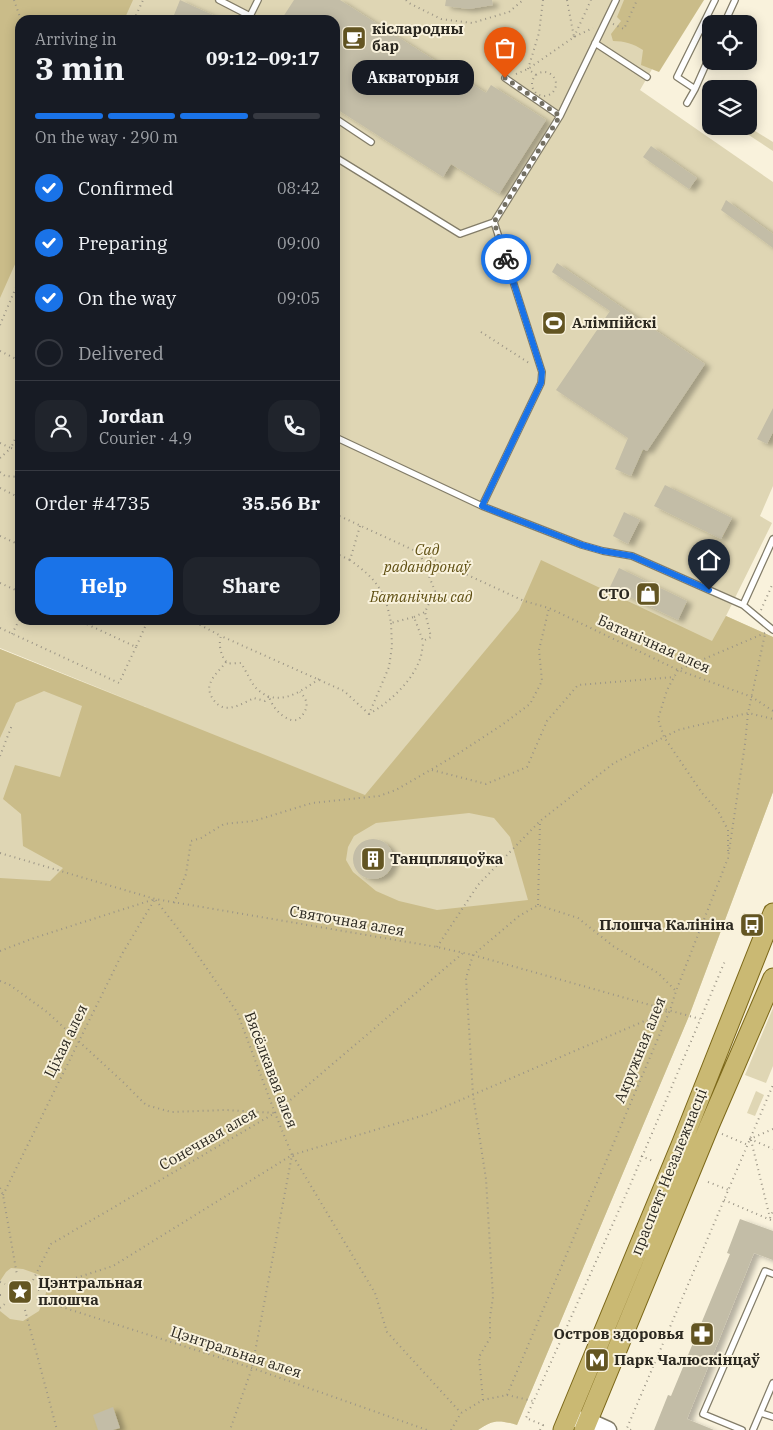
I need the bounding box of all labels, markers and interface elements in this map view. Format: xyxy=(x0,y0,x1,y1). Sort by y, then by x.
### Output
map controls xyxy=(702,15,757,135)
button: locate xyxy=(702,15,757,70)
place label: кіслародны бар xyxy=(372,19,463,55)
cafe icon: кіслародны бар xyxy=(341,25,367,51)
pin xyxy=(484,27,526,78)
text: Arriving in xyxy=(35,29,117,49)
icon: bag xyxy=(491,34,519,62)
text: 09:12–09:17 xyxy=(206,46,320,70)
text: 3 min xyxy=(35,47,125,89)
callout: Акваторыя xyxy=(352,60,475,96)
text: Акваторыя xyxy=(367,67,459,87)
button: layers xyxy=(702,80,757,135)
text: On the way · 290 m xyxy=(35,127,178,147)
icon: check xyxy=(35,174,63,202)
text: Confirmed xyxy=(78,176,173,200)
text: 08:42 xyxy=(277,178,320,198)
icon: check xyxy=(35,229,63,257)
text: Preparing xyxy=(78,231,167,255)
text: 09:00 xyxy=(277,233,320,253)
courier xyxy=(481,234,531,284)
icon: bike xyxy=(492,245,520,273)
icon: check xyxy=(35,284,63,312)
text: On the way xyxy=(78,286,176,310)
text: 09:05 xyxy=(277,288,320,308)
sports icon: Алімпійскі xyxy=(541,310,567,336)
place label: Алімпійскі xyxy=(572,313,656,332)
text: Delivered xyxy=(78,341,164,365)
button: person xyxy=(35,400,87,452)
button: phone xyxy=(268,400,320,452)
text: Jordan xyxy=(99,404,164,428)
text: Courier · 4.9 xyxy=(99,428,192,448)
text: Order #4735 xyxy=(35,491,150,515)
text: 35.56 Br xyxy=(242,491,320,515)
pin xyxy=(688,539,730,590)
park label: Сад радандронаў xyxy=(382,540,472,576)
icon: home xyxy=(695,546,723,574)
button: Help xyxy=(35,557,173,615)
button: Share xyxy=(183,557,320,615)
shop icon: СТО xyxy=(635,581,661,607)
place label: СТО xyxy=(598,584,630,603)
park label: Батанічны сад xyxy=(369,587,473,606)
street label: Батанічная алея xyxy=(595,610,714,677)
building icon: Танцпляцоўка xyxy=(360,846,386,872)
place label: Танцпляцоўка xyxy=(390,849,504,868)
street label: Святочная алея xyxy=(288,901,406,940)
bus stop icon: Плошча Калініна xyxy=(739,912,765,938)
place label: Плошча Калініна xyxy=(599,915,734,934)
street label: Акружная алея xyxy=(610,994,669,1106)
street label: Ціхая алея xyxy=(40,1001,91,1081)
street label: Вясёлкавая алея xyxy=(241,1009,302,1131)
street label: праспект Незалежнасці xyxy=(626,1085,711,1258)
street label: Сонечная алея xyxy=(156,1103,260,1174)
place label: Цэнтральная плошча xyxy=(38,1273,142,1309)
place icon: Цэнтральная плошча xyxy=(7,1279,33,1305)
street label: Цэнтральная алея xyxy=(168,1321,304,1382)
pharmacy icon: Остров здоровья xyxy=(689,1321,715,1347)
place label: Остров здоровья xyxy=(554,1324,684,1343)
metro station icon: Парк Чалюскінцаў xyxy=(584,1347,610,1373)
place label: Парк Чалюскінцаў xyxy=(614,1350,760,1369)

